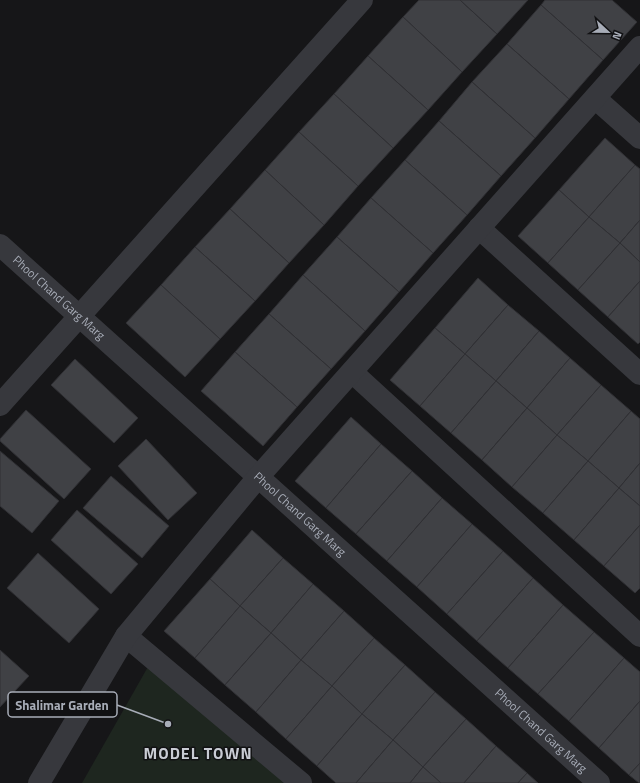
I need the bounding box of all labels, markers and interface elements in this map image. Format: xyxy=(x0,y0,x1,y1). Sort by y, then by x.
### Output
north arrow xyxy=(588,12,628,52)
text: N xyxy=(608,29,626,42)
street label: Phool Chand Garg Marg xyxy=(9,251,110,344)
street label: Phool Chand Garg Marg xyxy=(250,467,351,561)
street label: Phool Chand Garg Marg xyxy=(491,684,592,777)
callout: Shalimar Garden xyxy=(8,692,117,717)
text: Shalimar Garden xyxy=(15,695,109,715)
district label: MODEL TOWN xyxy=(143,741,253,765)

